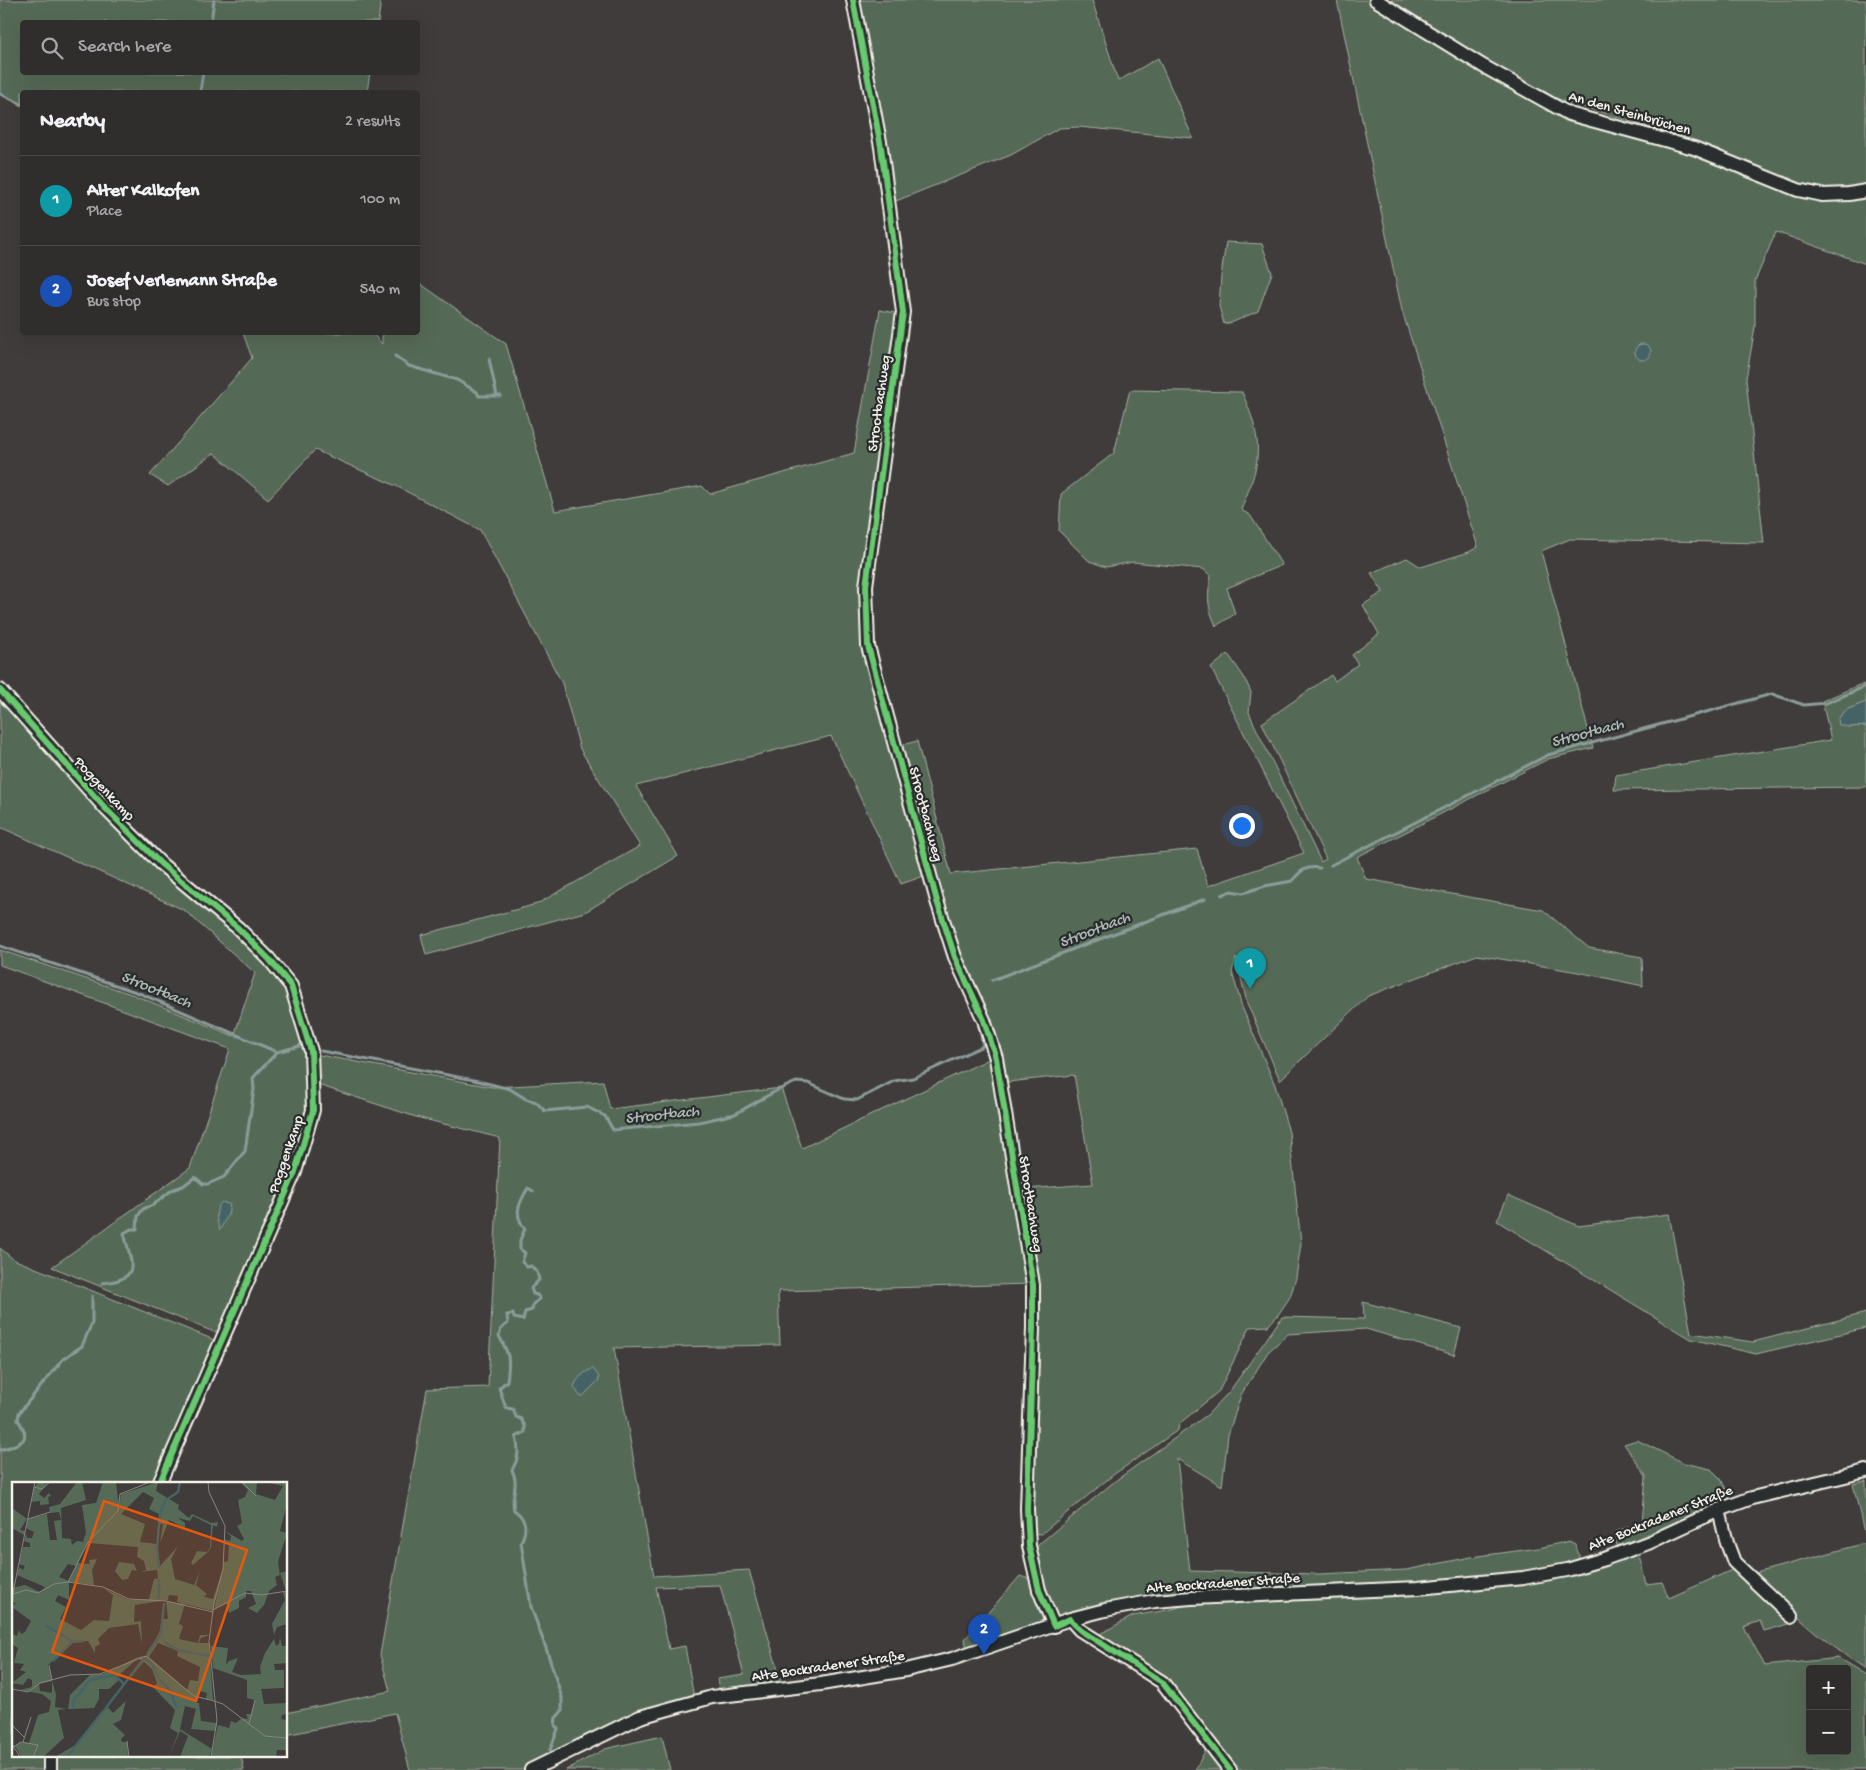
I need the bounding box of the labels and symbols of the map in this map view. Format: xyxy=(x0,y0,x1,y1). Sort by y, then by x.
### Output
street label: An den Steinbrüchen xyxy=(1566,88,1693,140)
street label: Strootbachweg xyxy=(864,354,896,453)
water label: Strootbach xyxy=(1550,716,1627,753)
street label: Poggenkamp xyxy=(69,753,138,826)
street label: Strootbachweg xyxy=(904,765,946,864)
your location xyxy=(1229,813,1255,839)
water label: Strootbach xyxy=(1057,909,1134,953)
pin: 1 xyxy=(1234,948,1266,989)
water label: Strootbach xyxy=(118,969,194,1014)
water label: Strootbach xyxy=(625,1103,701,1130)
street label: Poggenkamp xyxy=(265,1113,309,1197)
street label: Strootbachweg xyxy=(1014,1155,1047,1254)
inset map xyxy=(12,1482,288,1758)
street label: Alte Bockradener Straße xyxy=(1586,1482,1736,1556)
street label: Alte Bockradener Straße xyxy=(1146,1570,1301,1598)
pin: 2 xyxy=(968,1614,1000,1655)
street label: Alte Bockradener Straße xyxy=(751,1647,906,1687)

